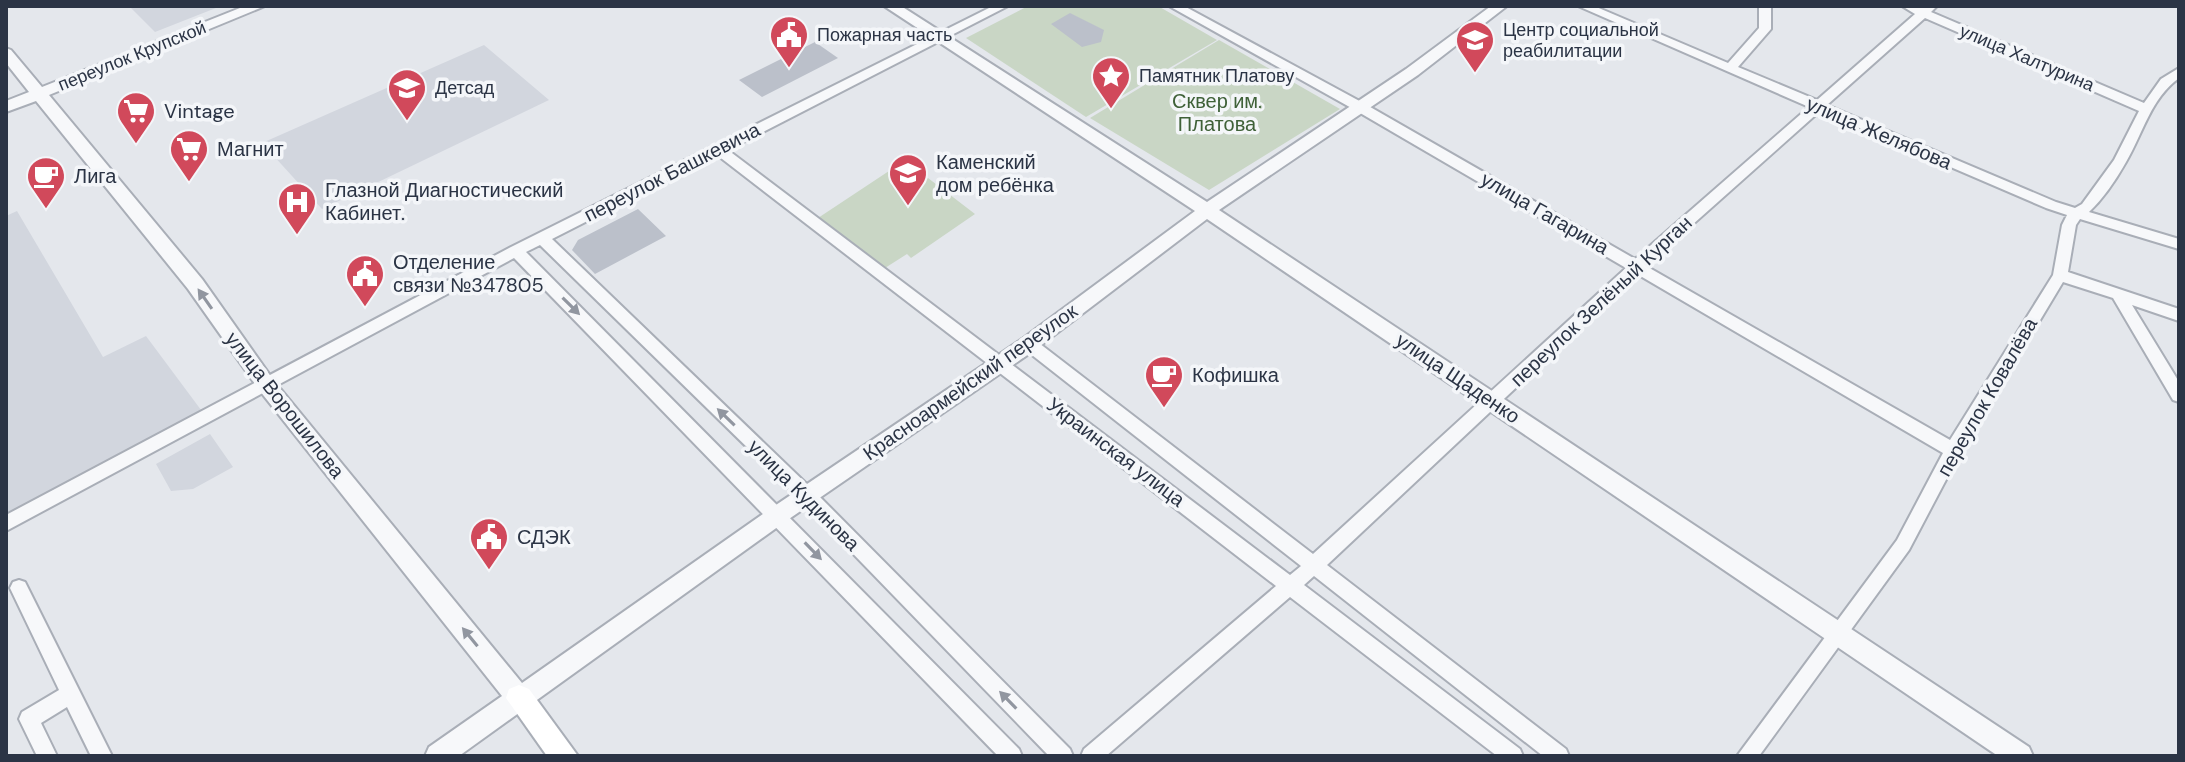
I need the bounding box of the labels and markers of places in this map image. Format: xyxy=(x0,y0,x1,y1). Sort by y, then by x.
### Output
public building icon: Пожарная часть xyxy=(768,14,810,69)
place label: Центр социальной реабилитации xyxy=(1503,18,1659,63)
school or university icon: Центр социальной реабилитации xyxy=(1454,19,1496,74)
place label: Пожарная часть xyxy=(817,23,952,47)
place icon: Памятник Платову xyxy=(1090,55,1132,110)
place label: Памятник Платову xyxy=(1139,64,1294,88)
school or university icon: Детсад xyxy=(386,67,428,122)
place label: Детсад xyxy=(435,76,495,100)
supermarket icon: Vintage xyxy=(115,90,157,145)
place label: Vintage xyxy=(164,98,235,124)
supermarket icon: Магнит xyxy=(168,128,210,183)
place label: Магнит xyxy=(217,136,284,162)
place label: Каменский дом ребёнка xyxy=(936,149,1055,198)
school or university icon: Каменский дом ребёнка xyxy=(887,152,929,207)
cafe icon: Лига xyxy=(25,155,67,210)
place label: Лига xyxy=(74,163,117,189)
place label: Глазной Диагностический Кабинет. xyxy=(325,177,563,226)
hospital icon: Глазной Диагностический Кабинет. xyxy=(276,181,318,236)
place label: Отделение связи №347805 xyxy=(393,249,544,298)
public building icon: Отделение связи №347805 xyxy=(344,253,386,308)
cafe icon: Кофишка xyxy=(1143,354,1185,409)
place label: Кофишка xyxy=(1192,362,1280,388)
public building icon: СДЭК xyxy=(468,516,510,571)
place label: СДЭК xyxy=(517,524,571,550)

